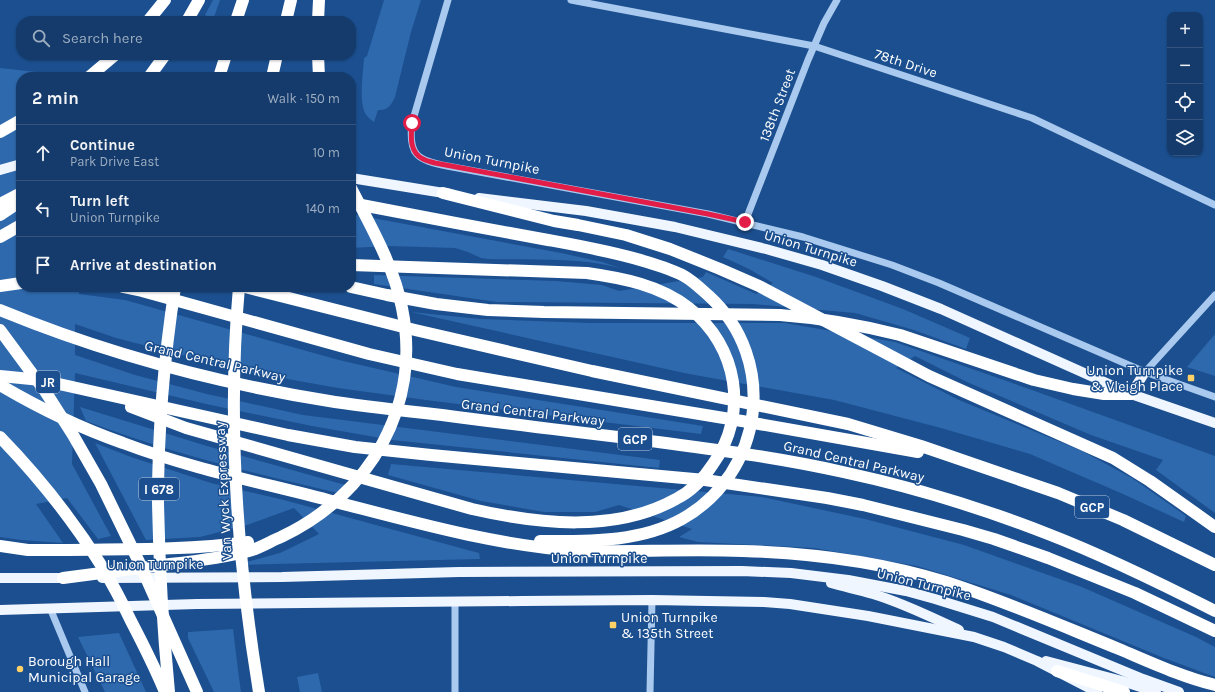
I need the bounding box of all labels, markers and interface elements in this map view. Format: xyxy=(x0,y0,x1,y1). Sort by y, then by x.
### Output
map controls xyxy=(1167,12,1203,156)
button: + xyxy=(1167,12,1203,48)
search box xyxy=(16,16,356,60)
icon: search xyxy=(30,27,52,49)
text: Search here xyxy=(62,29,143,47)
street label: 78th Drive xyxy=(872,45,939,82)
button: − xyxy=(1167,48,1203,84)
street label: 138th Street xyxy=(756,66,799,144)
button: locate xyxy=(1167,84,1203,120)
text: 2 min xyxy=(32,88,79,108)
text: Walk · 150 m xyxy=(268,91,340,106)
route start xyxy=(403,114,421,132)
button: layers xyxy=(1167,120,1203,156)
text: Continue xyxy=(70,136,135,154)
icon: ahead xyxy=(32,142,54,164)
street label: Union Turnpike xyxy=(443,143,541,178)
text: 10 m xyxy=(313,145,340,160)
text: Park Drive East xyxy=(70,154,159,169)
text: Turn left xyxy=(70,192,129,210)
icon: left xyxy=(32,198,54,220)
text: 140 m xyxy=(305,201,340,216)
text: Union Turnpike xyxy=(70,210,160,225)
route end xyxy=(736,213,754,231)
street label: Union Turnpike xyxy=(762,226,860,271)
icon: arrive xyxy=(32,254,54,276)
text: Arrive at destination xyxy=(70,256,217,274)
street label: Grand Central Parkway xyxy=(143,337,287,386)
place label: Union Turnpike & Vleigh Place xyxy=(1086,362,1183,395)
road number: JR xyxy=(36,371,60,393)
marker: Union Turnpike & Vleigh Place xyxy=(1186,373,1196,383)
street label: Grand Central Parkway xyxy=(460,395,606,430)
street label: Van Wyck Expressway xyxy=(211,421,236,561)
road number: GCP xyxy=(618,428,652,450)
street label: Grand Central Parkway xyxy=(782,437,926,486)
road number: I 678 xyxy=(139,478,179,500)
road number: GCP xyxy=(1075,496,1109,518)
street label: Union Turnpike xyxy=(551,550,647,567)
street label: Union Turnpike xyxy=(107,556,203,573)
street label: Union Turnpike xyxy=(875,565,973,604)
place label: Union Turnpike & 135th Street xyxy=(621,609,718,642)
marker: Union Turnpike & 135th Street xyxy=(608,620,618,630)
place label: Borough Hall Municipal Garage xyxy=(28,653,140,686)
marker: Borough Hall Municipal Garage xyxy=(15,664,25,674)

